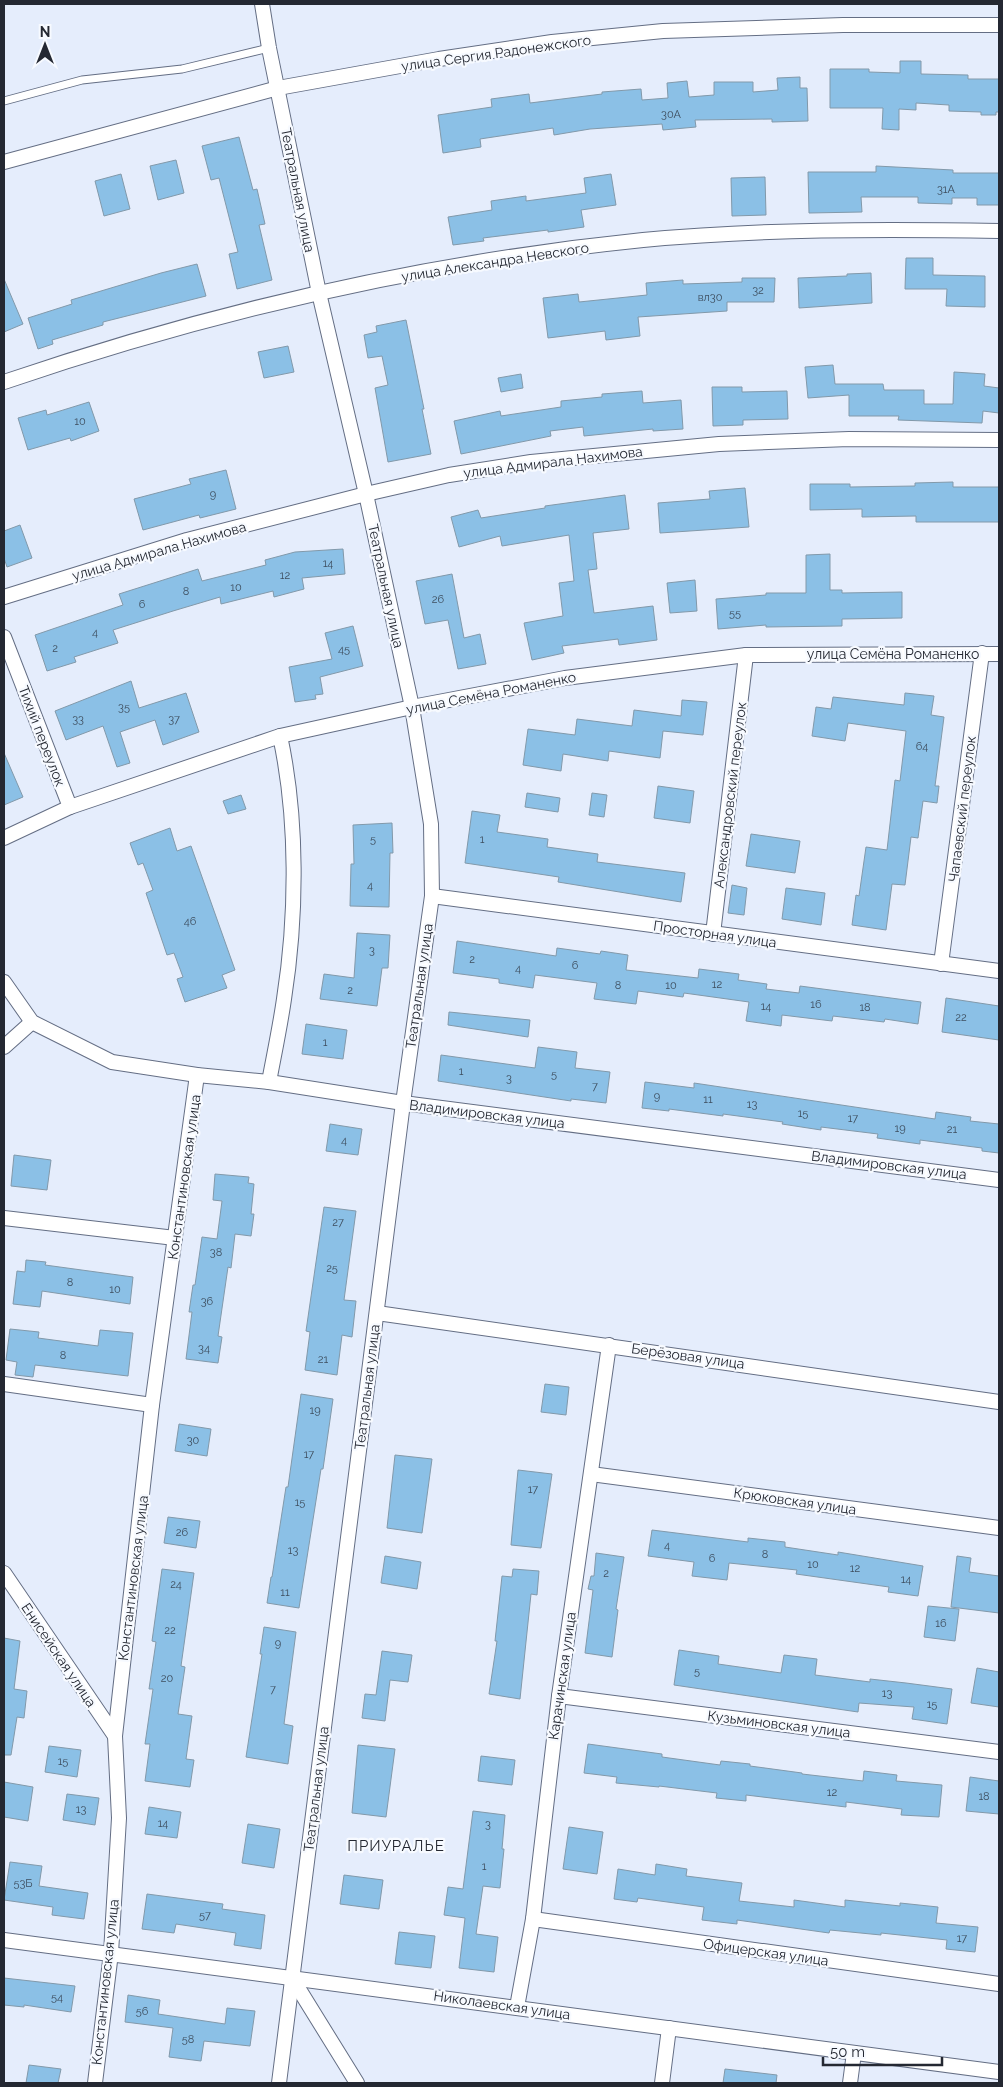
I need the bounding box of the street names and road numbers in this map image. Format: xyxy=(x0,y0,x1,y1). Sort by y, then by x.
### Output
street label: улица Сергия Радонежского xyxy=(400,32,592,74)
street label: Театральная улица xyxy=(278,126,318,254)
street label: улица Александра Невского xyxy=(400,239,590,285)
street label: улица Адмирала Нахимова xyxy=(462,443,644,481)
street label: улица Адмирала Нахимова xyxy=(70,518,248,584)
street label: Театральная улица xyxy=(365,523,407,649)
street label: улица Семёна Романенко xyxy=(807,646,979,662)
street label: улица Семёна Романенко xyxy=(405,669,577,717)
street label: Тихий переулок xyxy=(15,683,69,789)
street label: Александровский переулок xyxy=(711,701,749,889)
street label: Чапаевский переулок xyxy=(945,735,979,883)
street label: Просторная улица xyxy=(652,917,778,951)
street label: Театральная улица xyxy=(402,922,436,1050)
street label: Константиновская улица xyxy=(164,1093,204,1261)
street label: Владимировская улица xyxy=(408,1097,566,1131)
street label: Владимировская улица xyxy=(810,1148,968,1182)
street label: Театральная улица xyxy=(351,1323,383,1451)
street label: Берёзовая улица xyxy=(630,1340,746,1372)
street label: Крюковская улица xyxy=(733,1484,857,1518)
street label: Константиновская улица xyxy=(115,1494,151,1662)
street label: Енисейская улица xyxy=(18,1600,100,1710)
street label: Карачинская улица xyxy=(545,1611,579,1741)
street label: Кузьминовская улица xyxy=(707,1707,851,1741)
street label: Театральная улица xyxy=(300,1725,332,1853)
street label: Константиновская улица xyxy=(88,1898,122,2066)
street label: Офицерская улица xyxy=(702,1935,830,1969)
street label: Николаевская улица xyxy=(433,1987,571,2023)

